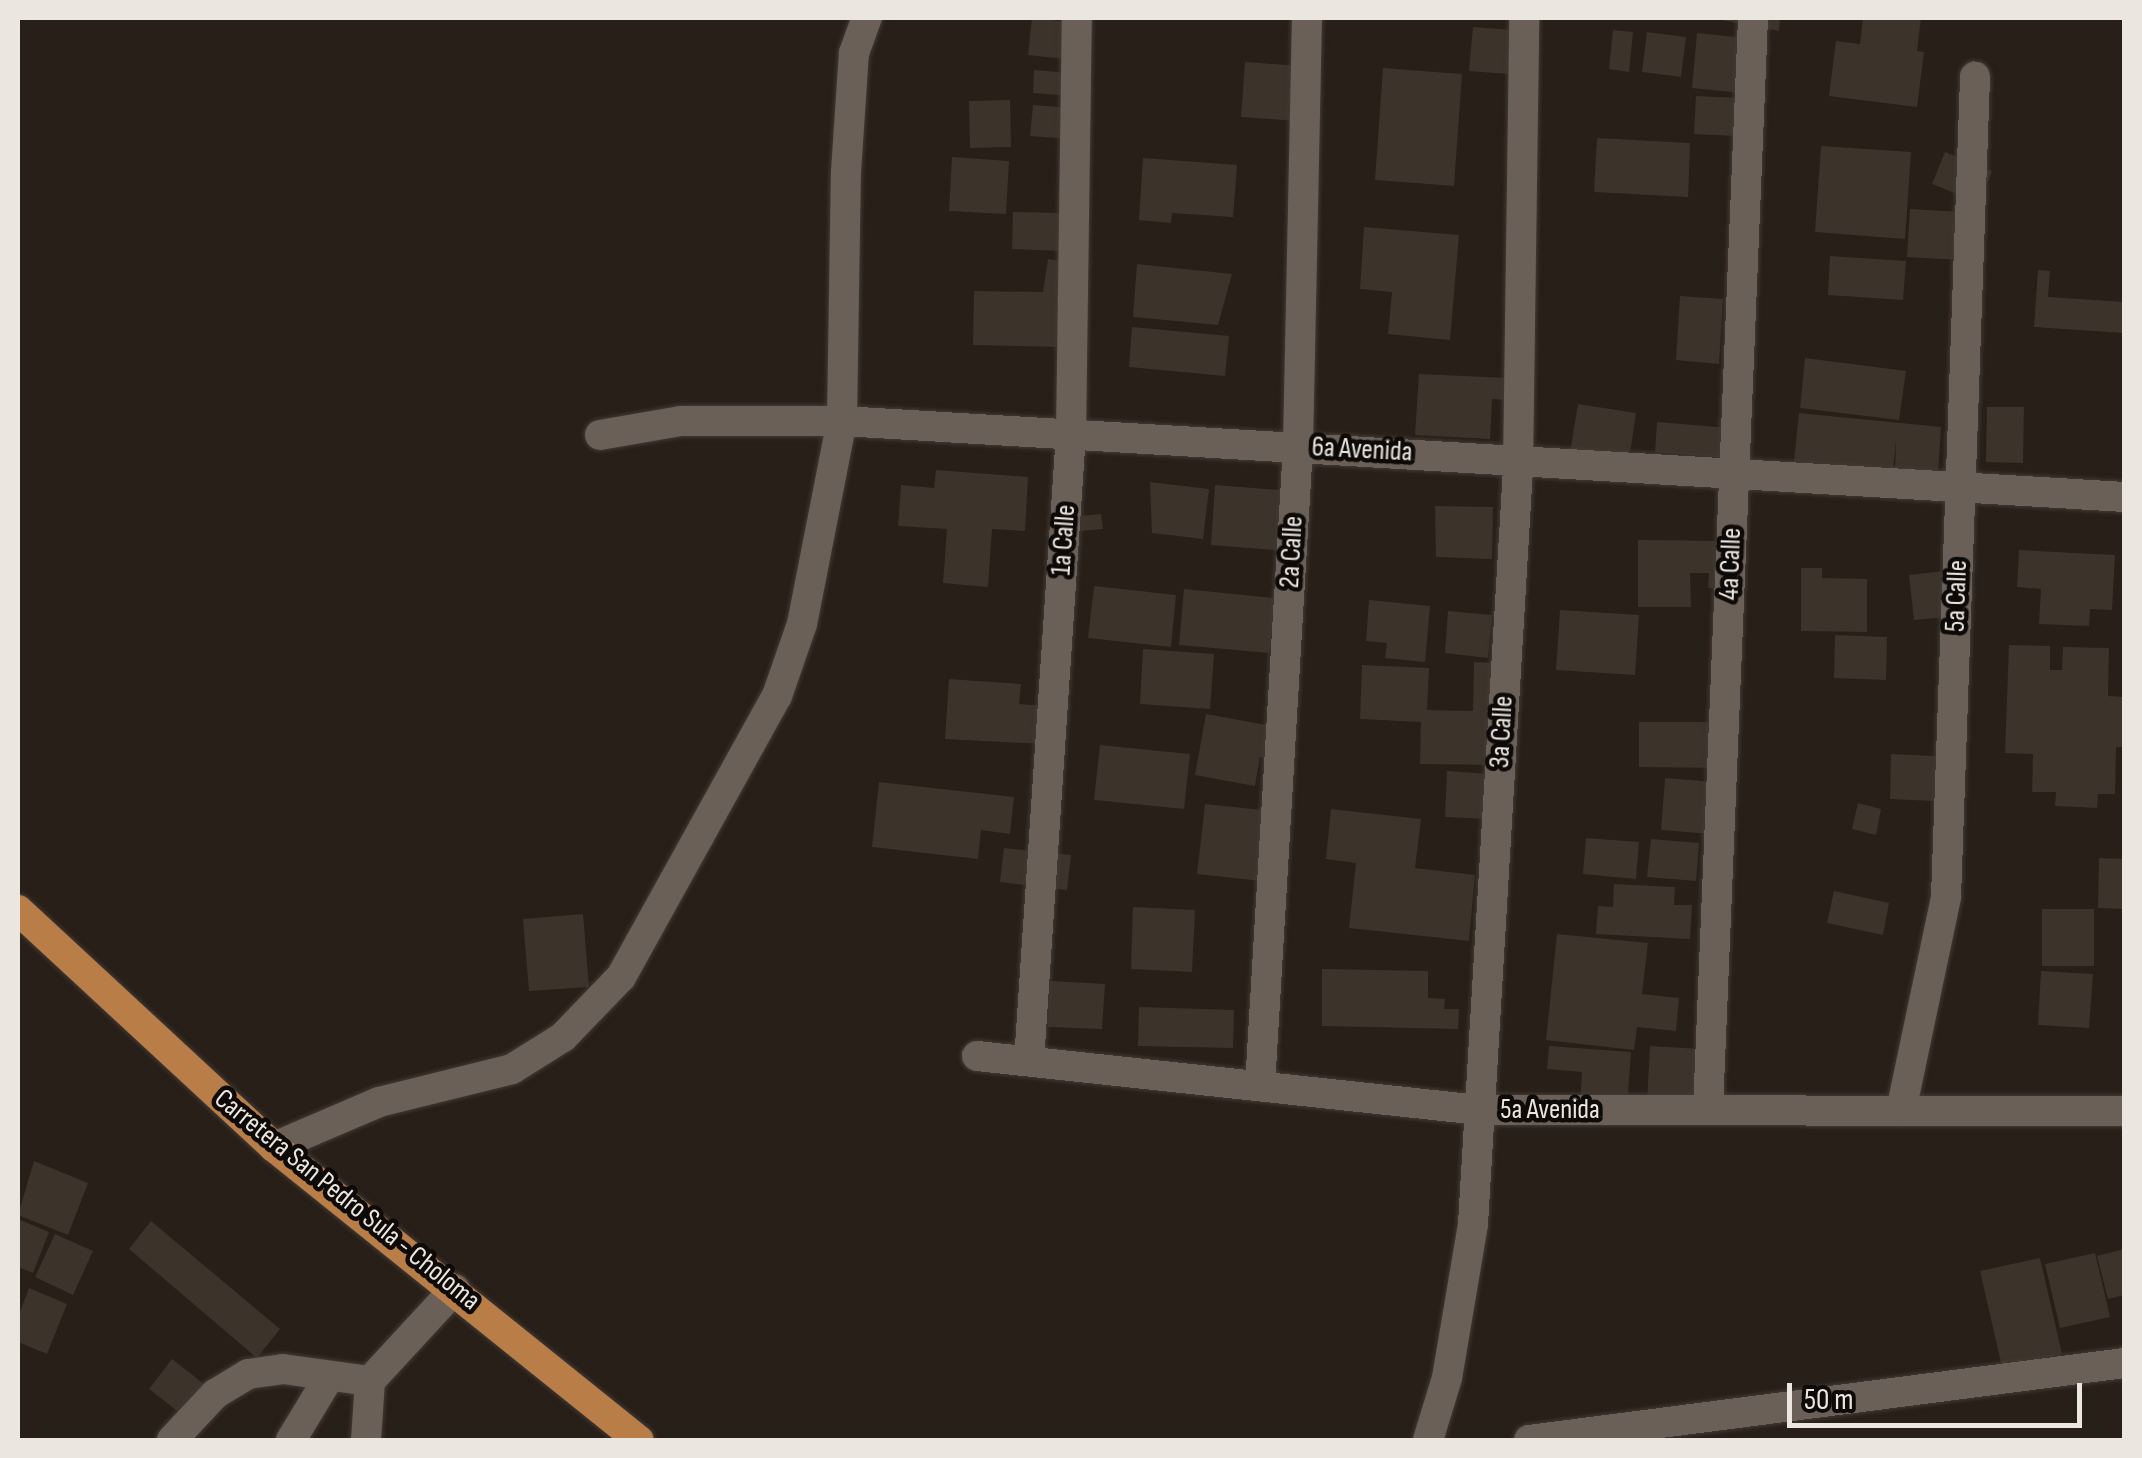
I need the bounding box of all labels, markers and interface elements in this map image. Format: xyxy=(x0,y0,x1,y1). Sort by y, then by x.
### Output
street label: 6a Avenida xyxy=(1311,431,1413,469)
street label: 1a Calle xyxy=(1045,504,1083,576)
street label: 2a Calle xyxy=(1273,515,1311,589)
street label: 4a Calle xyxy=(1713,527,1749,601)
street label: 5a Calle xyxy=(1939,559,1975,633)
street label: 3a Calle xyxy=(1483,695,1521,769)
street label: Carretera San Pedro Sula - Choloma xyxy=(207,1082,487,1318)
street label: 5a Avenida xyxy=(1500,1093,1600,1127)
scale bar xyxy=(1792,1363,2087,1425)
text: 50 m xyxy=(1804,1382,1853,1418)

